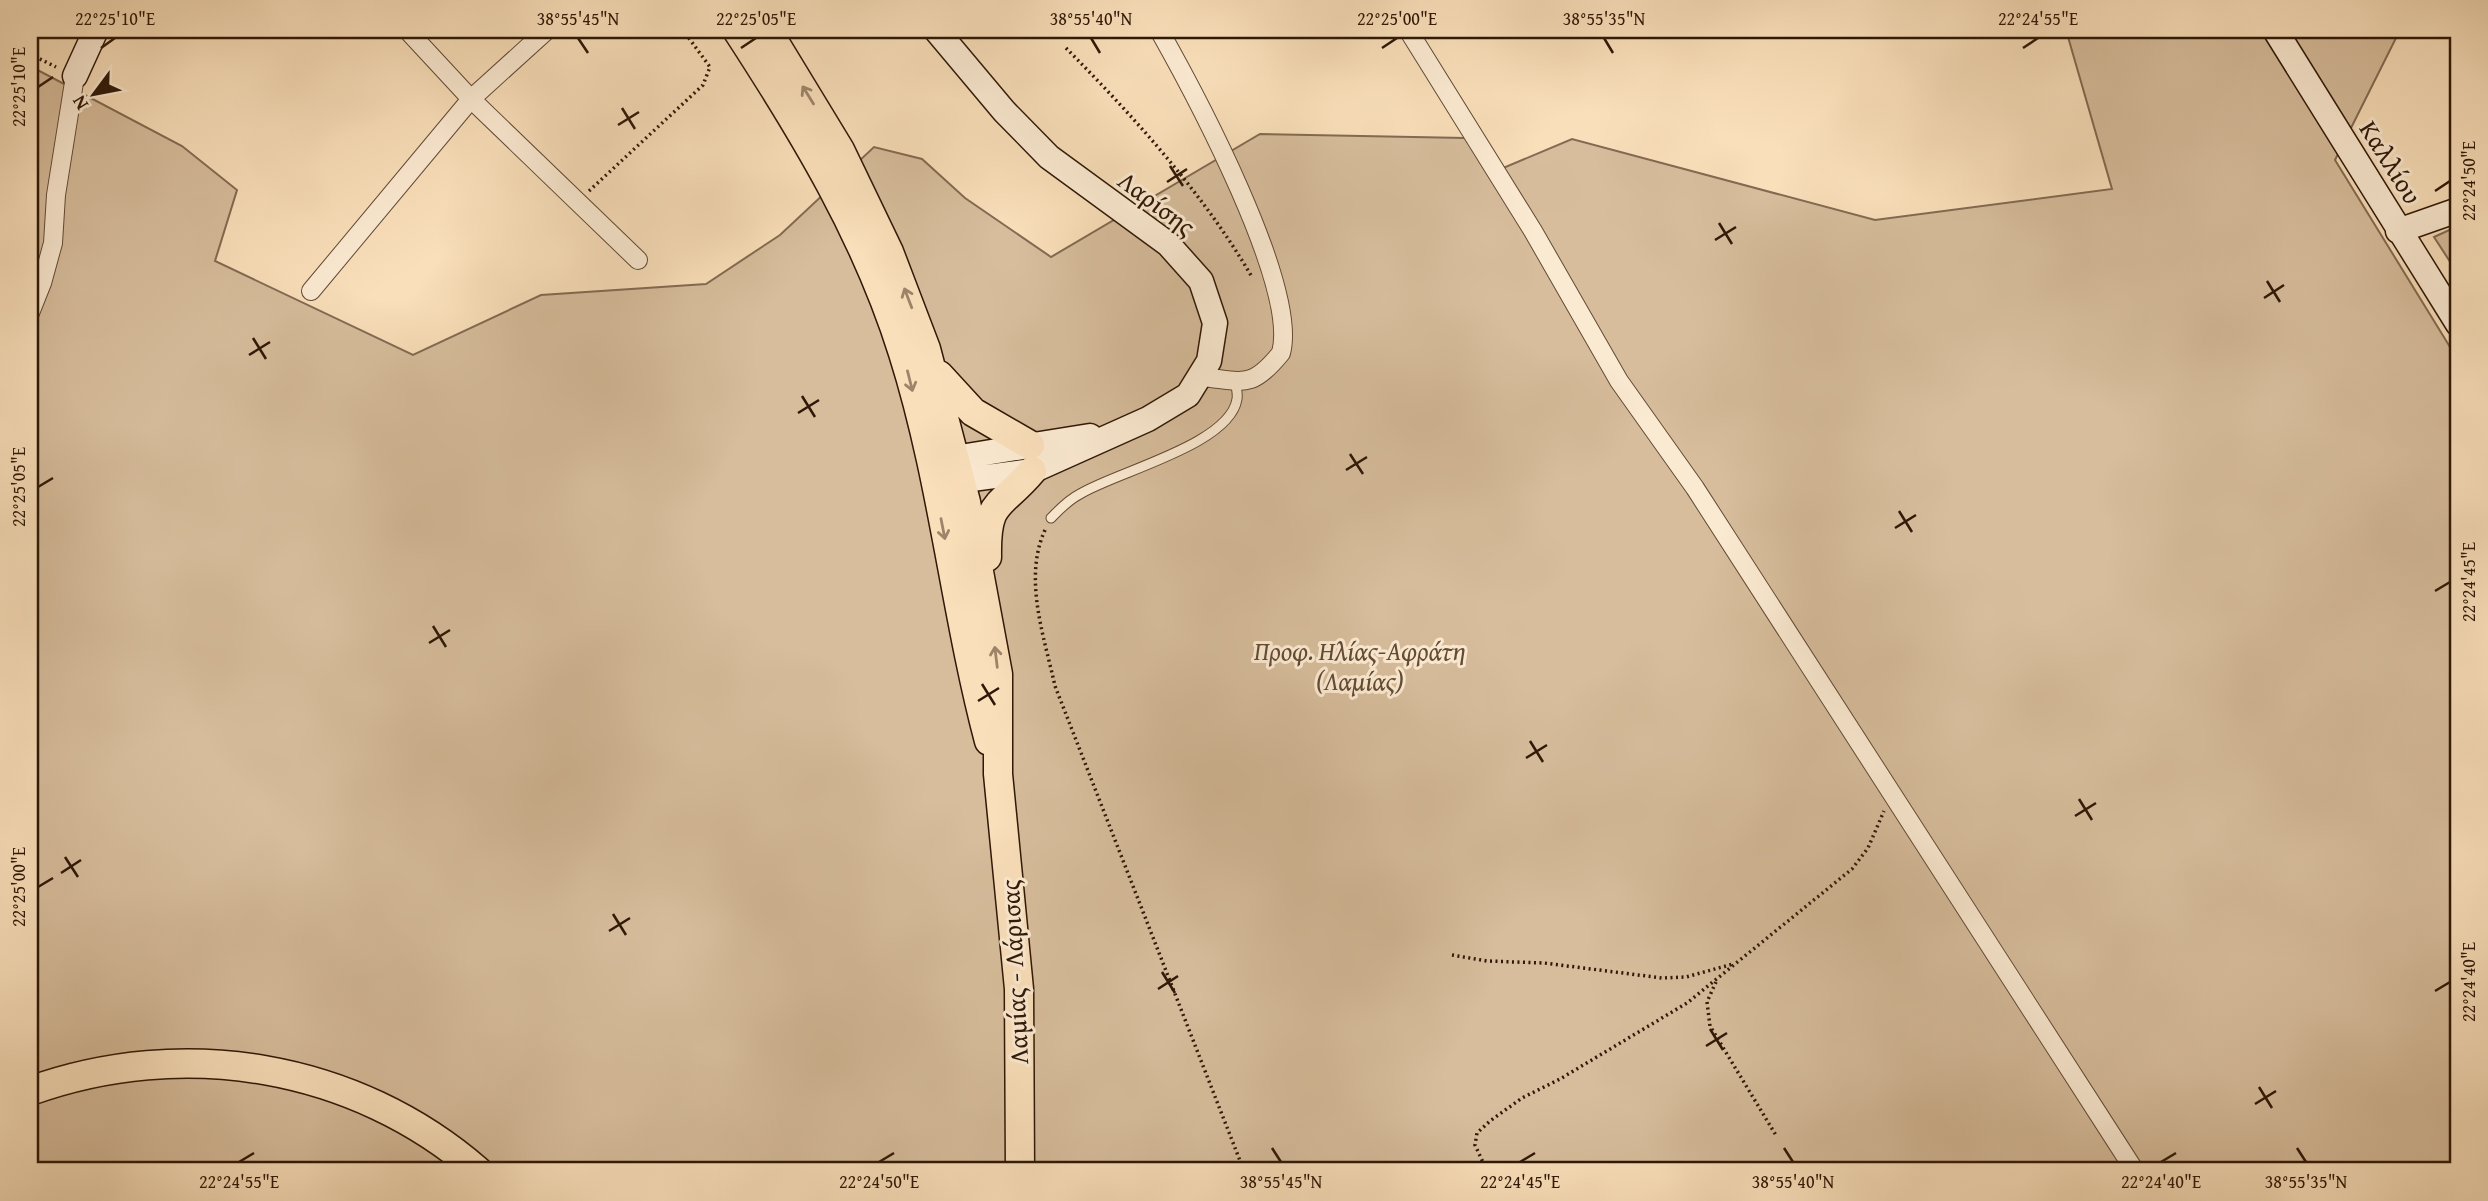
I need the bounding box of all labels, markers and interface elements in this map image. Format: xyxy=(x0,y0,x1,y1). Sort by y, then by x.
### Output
text: 22°25'10"E xyxy=(75,5,155,32)
text: 38°55'45"N xyxy=(537,5,620,32)
text: 22°25'05"E xyxy=(716,5,796,32)
text: 38°55'40"N xyxy=(1050,5,1133,32)
text: 22°25'00"E xyxy=(1357,5,1437,32)
text: 38°55'35"N xyxy=(1563,5,1646,32)
text: 22°24'55"E xyxy=(1998,5,2078,32)
text: 22°25'10"E xyxy=(5,47,32,127)
north arrow xyxy=(60,60,130,130)
one-way arrow xyxy=(800,85,814,105)
text: N xyxy=(64,90,95,116)
street label: Καλλίου xyxy=(2350,113,2432,211)
text: 22°24'50"E xyxy=(2455,141,2482,221)
street label: Λαρίσης xyxy=(1110,161,1204,245)
one-way arrow xyxy=(900,288,913,310)
one-way arrow xyxy=(904,369,917,392)
text: 22°25'05"E xyxy=(5,447,32,527)
one-way arrow xyxy=(937,517,950,540)
text: 22°24'45"E xyxy=(2455,542,2482,622)
park label: Προφ. Ηλίας-Αφράτη (Λαμίας) xyxy=(1253,631,1466,700)
one-way arrow xyxy=(989,646,1002,669)
text: 22°25'00"E xyxy=(5,847,32,927)
street label: Λαμίας - Λάρισας xyxy=(990,878,1038,1066)
text: 22°24'40"E xyxy=(2455,942,2482,1022)
text: 22°24'55"E xyxy=(199,1168,279,1195)
text: 22°24'50"E xyxy=(839,1168,919,1195)
text: 38°55'45"N xyxy=(1240,1168,1323,1195)
text: 22°24'45"E xyxy=(1480,1168,1560,1195)
text: 38°55'40"N xyxy=(1752,1168,1835,1195)
text: 22°24'40"E xyxy=(2121,1168,2201,1195)
text: 38°55'35"N xyxy=(2265,1168,2348,1195)

